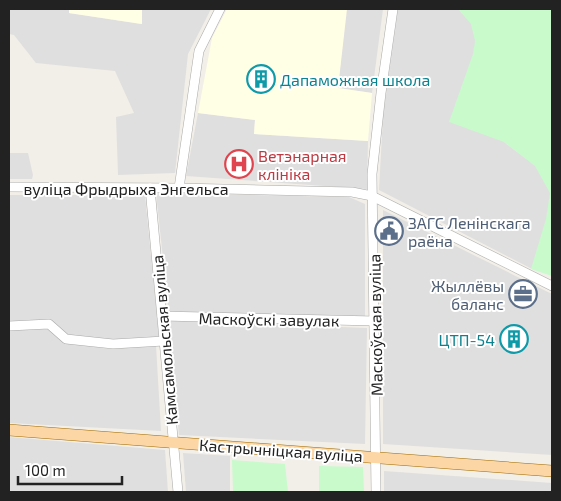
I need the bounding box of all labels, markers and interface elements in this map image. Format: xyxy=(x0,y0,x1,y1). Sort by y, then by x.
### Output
building icon: Дапаможная школа xyxy=(246,64,276,94)
place label: Дапаможная школа xyxy=(280,70,430,89)
place label: Ветэнарная клініка xyxy=(258,146,346,183)
hospital icon: Ветэнарная клініка xyxy=(224,149,254,179)
street label: вуліца Фрыдрыха Энгельса xyxy=(23,179,229,199)
place label: ЗАГС Ленінскага раёна xyxy=(408,213,531,250)
public building icon: ЗАГС Ленінскага раёна xyxy=(374,216,404,246)
street label: Камсамольская вуліца xyxy=(147,254,182,426)
street label: Маскоўская вуліца xyxy=(364,254,387,396)
place label: Жыллёвы баланс xyxy=(431,276,504,313)
office icon: Жыллёвы баланс xyxy=(508,279,538,309)
street label: Маскоўскі завулак xyxy=(199,308,340,331)
building icon: ЦТП-54 xyxy=(499,324,529,354)
place label: ЦТП-54 xyxy=(439,330,495,349)
street label: Кастрычніцкая вуліца xyxy=(198,435,364,466)
scale bar xyxy=(18,454,121,486)
text: 100 m xyxy=(25,461,66,479)

